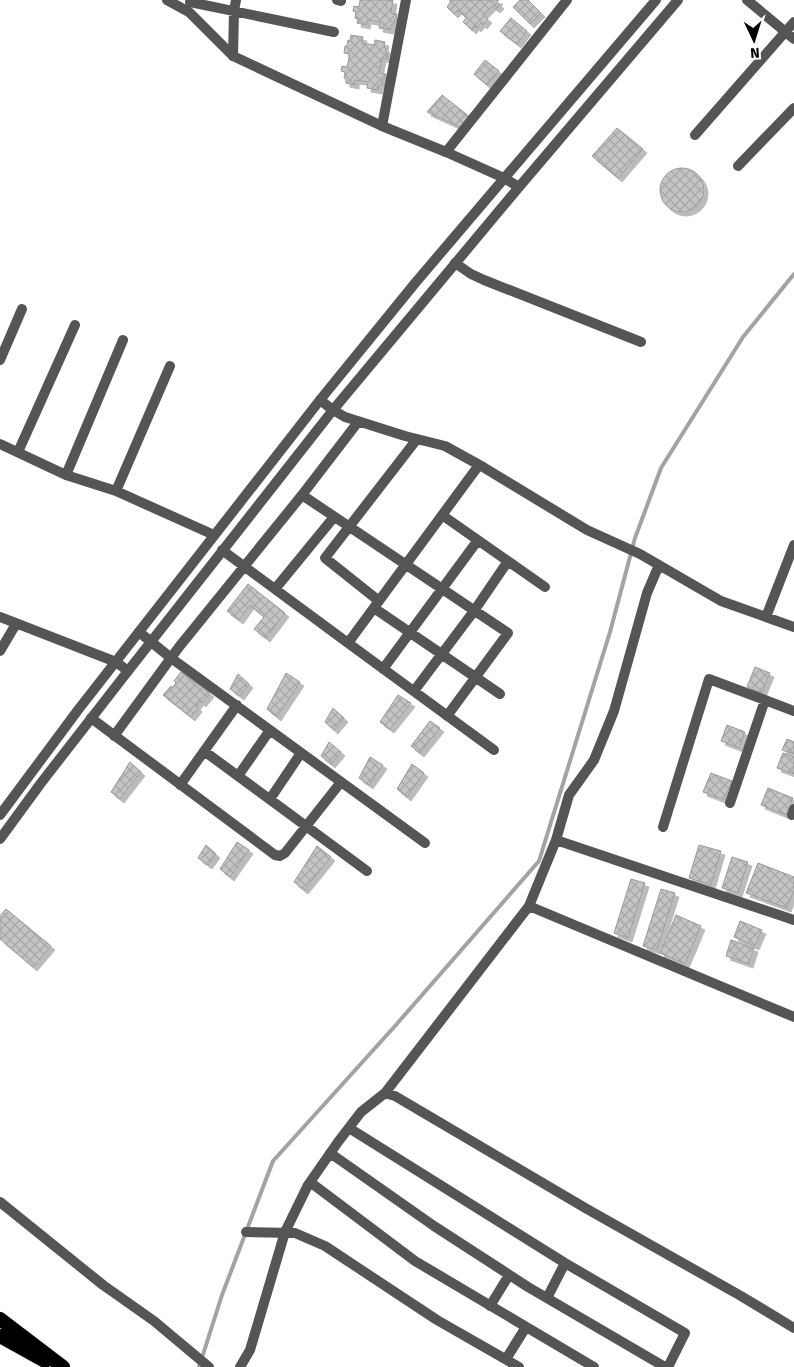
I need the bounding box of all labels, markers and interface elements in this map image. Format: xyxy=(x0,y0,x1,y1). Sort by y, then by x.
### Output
north arrow xyxy=(729,15,779,65)
text: N xyxy=(750,44,760,61)

